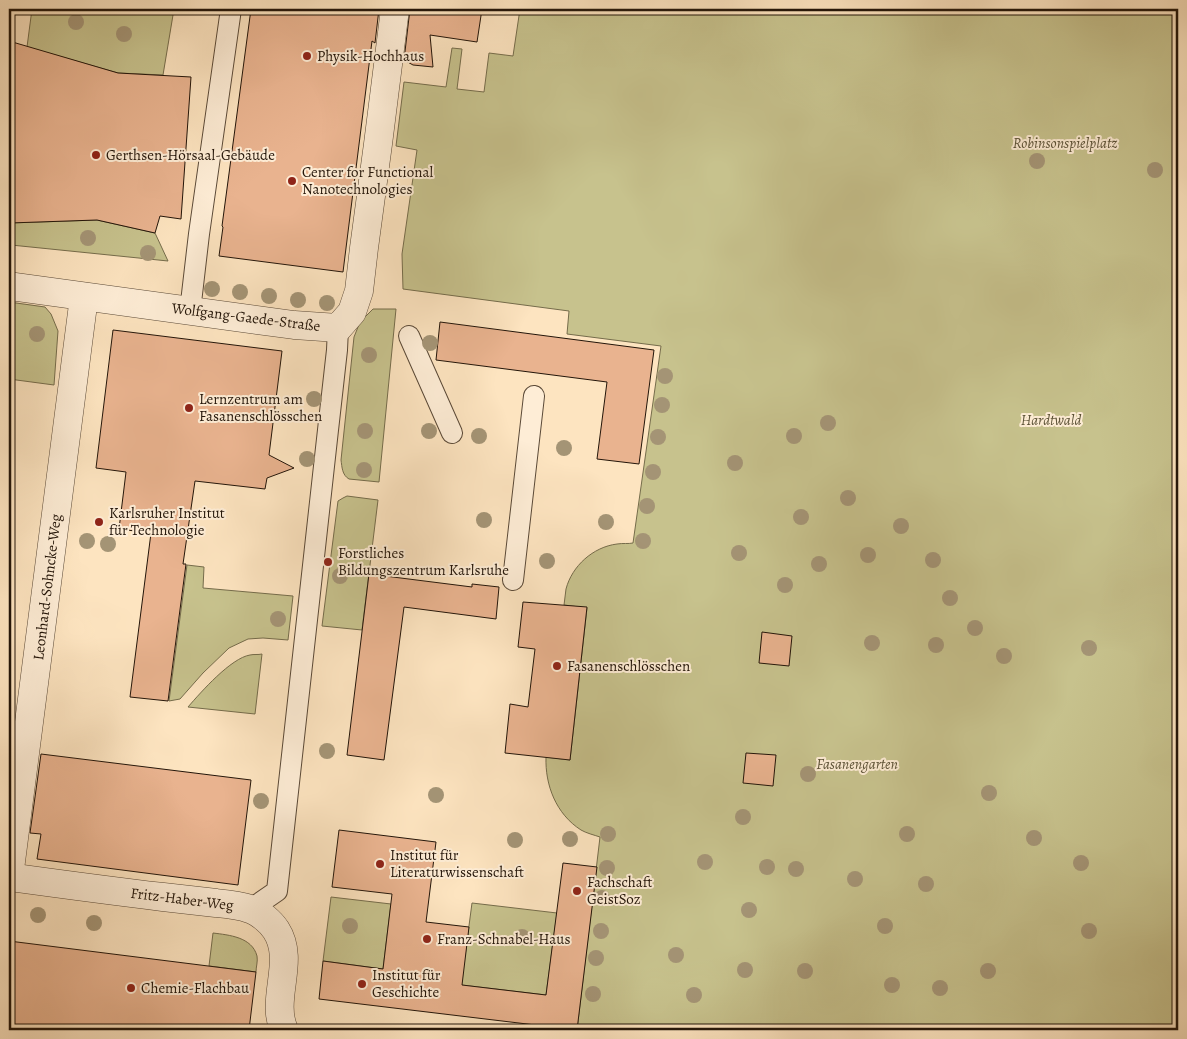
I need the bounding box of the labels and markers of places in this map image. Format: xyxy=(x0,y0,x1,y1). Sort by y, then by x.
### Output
place label: Physik-Hochhaus xyxy=(317,46,424,66)
marker: Physik-Hochhaus xyxy=(301,50,313,62)
place label: Gerthsen-Hörsaal-Gebäude xyxy=(106,145,275,165)
marker: Gerthsen-Hörsaal-Gebäude xyxy=(90,149,102,161)
place label: Center for Functional Nanotechnologies xyxy=(302,162,434,199)
marker: Center for Functional Nanotechnologies xyxy=(286,175,298,187)
place label: Lernzentrum am Fasanenschlösschen xyxy=(199,389,322,426)
marker: Lernzentrum am Fasanenschlösschen xyxy=(183,402,195,414)
place label: Karlsruher Institut für Technologie xyxy=(109,503,225,540)
marker: Karlsruher Institut für Technologie xyxy=(93,516,105,528)
place label: Forstliches Bildungszentrum Karlsruhe xyxy=(338,543,509,580)
marker: Forstliches Bildungszentrum Karlsruhe xyxy=(322,556,334,568)
place label: Fasanenschlösschen xyxy=(567,656,690,676)
marker: Fasanenschlösschen xyxy=(551,660,563,672)
place label: Institut für Literaturwissenschaft xyxy=(390,845,524,882)
marker: Institut für Literaturwissenschaft xyxy=(374,858,386,870)
place label: Fachschaft GeistSoz xyxy=(587,872,653,909)
marker: Fachschaft GeistSoz xyxy=(571,885,583,897)
place label: Franz-Schnabel-Haus xyxy=(437,929,570,949)
marker: Franz-Schnabel-Haus xyxy=(421,933,433,945)
place label: Institut für Geschichte xyxy=(372,965,441,1002)
place label: Chemie-Flachbau xyxy=(141,978,250,998)
marker: Institut für Geschichte xyxy=(356,978,368,990)
marker: Chemie-Flachbau xyxy=(125,982,137,994)

